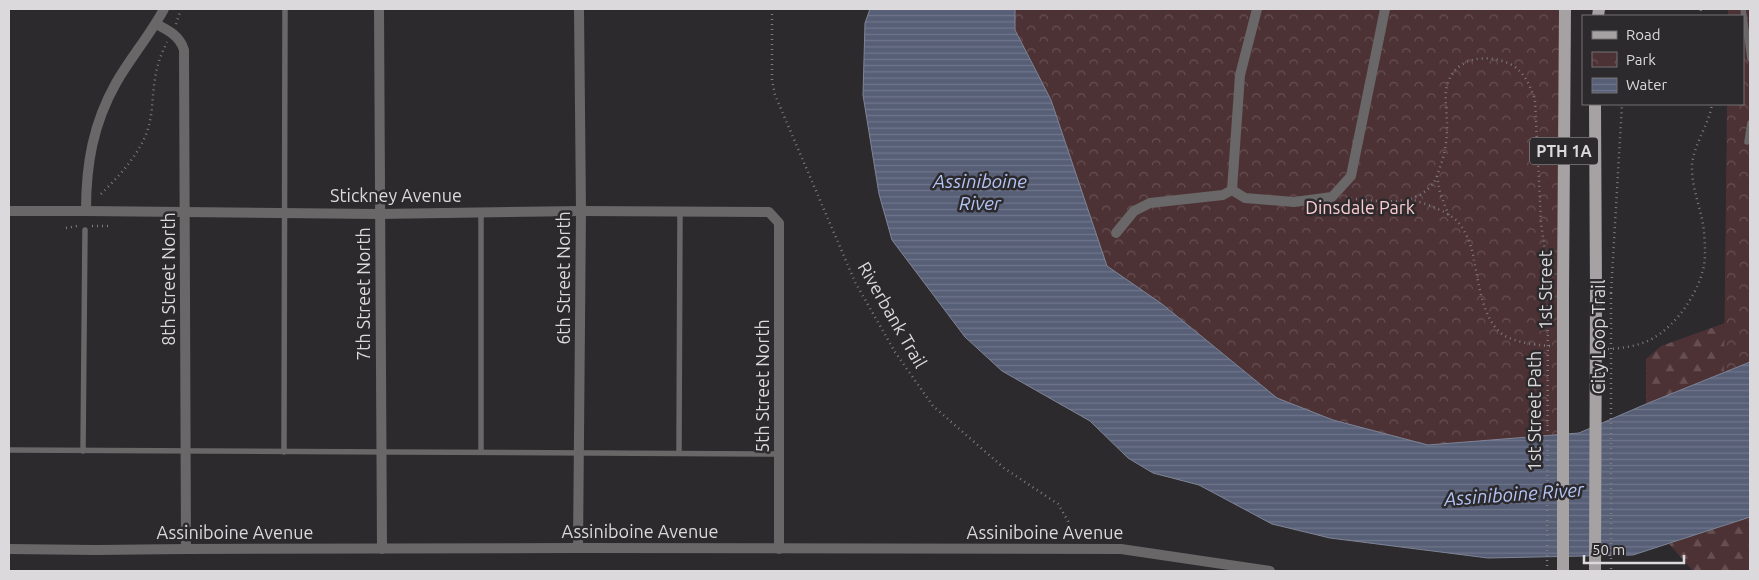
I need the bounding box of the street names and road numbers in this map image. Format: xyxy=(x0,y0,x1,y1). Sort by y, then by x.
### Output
road number: PTH 1A xyxy=(1530,138,1598,164)
street label: Stickney Avenue xyxy=(330,185,462,205)
street label: 6th Street North xyxy=(553,211,573,345)
street label: 8th Street North xyxy=(158,212,178,346)
street label: 7th Street North xyxy=(353,227,373,361)
street label: 1st Street xyxy=(1535,250,1555,330)
street label: Riverbank Trail xyxy=(854,258,931,371)
street label: City Loop Trail xyxy=(1588,279,1608,394)
street label: 5th Street North xyxy=(752,319,772,453)
street label: 1st Street Path xyxy=(1524,351,1544,471)
street label: Assiniboine Avenue xyxy=(562,521,719,541)
street label: Assiniboine Avenue xyxy=(157,522,314,542)
street label: Assiniboine Avenue xyxy=(967,522,1124,542)

